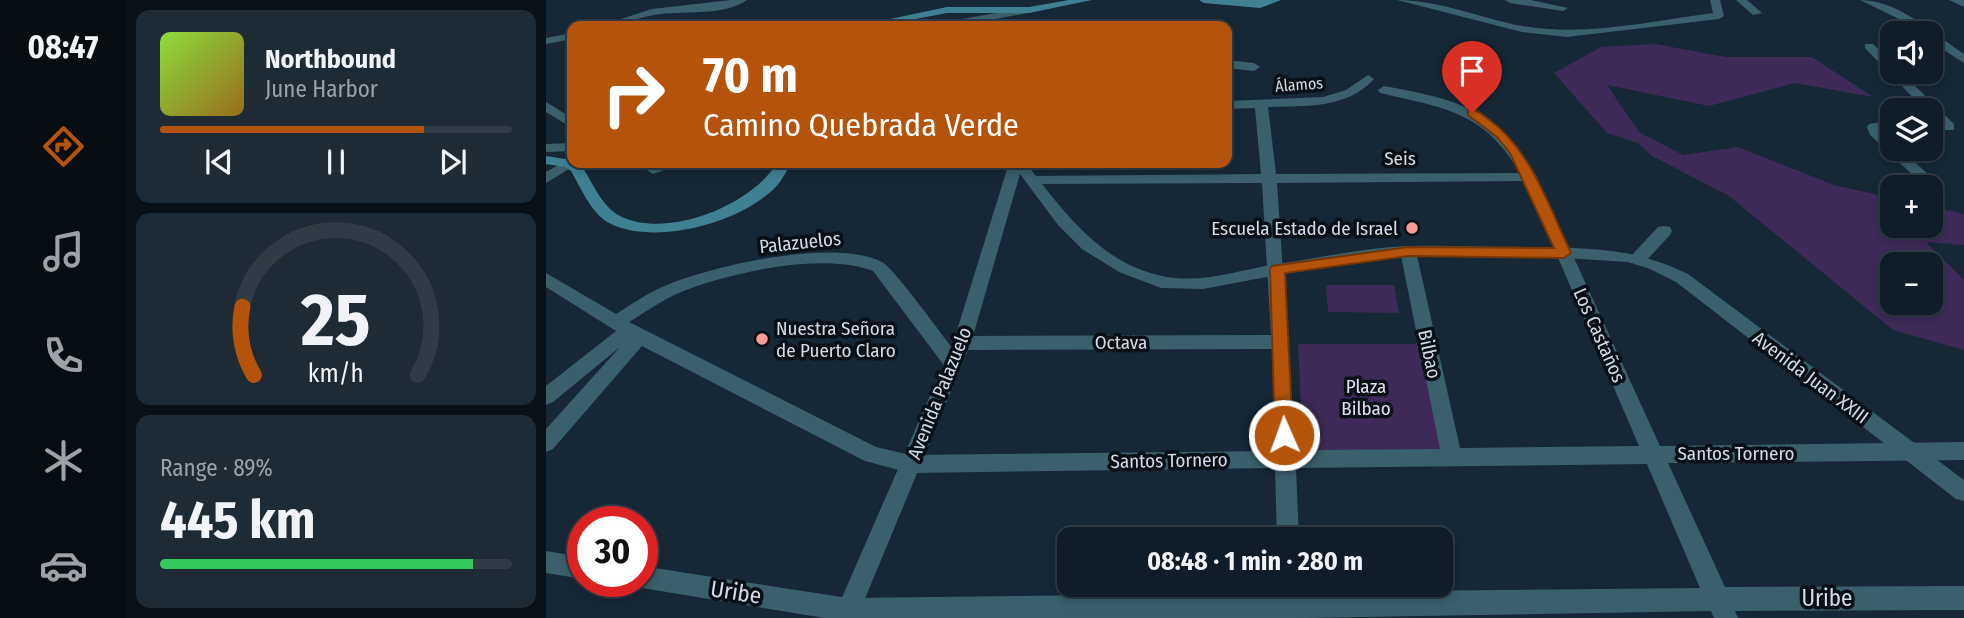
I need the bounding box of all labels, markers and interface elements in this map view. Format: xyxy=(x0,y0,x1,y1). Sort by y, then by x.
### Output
map controls xyxy=(1880,21,1943,315)
button: sound xyxy=(1880,21,1943,84)
text: 08:47 xyxy=(28,28,98,66)
pin xyxy=(1442,41,1502,113)
text: Northbound xyxy=(265,44,396,75)
text: 70 m xyxy=(703,46,798,105)
icon: right xyxy=(588,49,679,140)
icon: arrive xyxy=(1453,52,1491,90)
street label: Álamos xyxy=(1274,73,1324,96)
text: June Harbor xyxy=(265,75,378,103)
button: layers xyxy=(1880,98,1943,161)
text: Camino Quebrada Verde xyxy=(703,106,1019,144)
icon: directions xyxy=(39,122,88,171)
icon: previous xyxy=(200,143,238,181)
icon: pause xyxy=(317,143,355,181)
icon: next xyxy=(434,143,472,181)
street label: Seis xyxy=(1384,147,1416,170)
button: + xyxy=(1880,175,1943,238)
place label: Escuela Estado de Israel xyxy=(1211,217,1398,240)
marker: Escuela Estado de Israel xyxy=(1404,220,1420,236)
icon: music xyxy=(39,227,88,276)
street label: Palazuelos xyxy=(758,227,842,258)
button: − xyxy=(1880,252,1943,315)
text: 25 xyxy=(300,277,371,364)
street label: Los Castaños xyxy=(1569,284,1631,386)
place label: Nuestra Señora de Puerto Claro xyxy=(776,317,896,362)
street label: Avenida Palazuelo xyxy=(902,324,976,463)
street label: Avenida Juan XXIII xyxy=(1748,326,1873,428)
street label: Bilbao xyxy=(1413,328,1446,381)
icon: phone xyxy=(39,331,88,380)
marker: Nuestra Señora de Puerto Claro xyxy=(754,331,770,347)
street label: Octava xyxy=(1095,331,1147,354)
text: km/h xyxy=(308,359,364,389)
park label: Plaza Bilbao xyxy=(1341,375,1391,420)
position arrow xyxy=(1247,398,1321,472)
icon: climate xyxy=(39,436,88,485)
street label: Santos Tornero xyxy=(1677,442,1795,465)
street label: Santos Tornero xyxy=(1110,448,1228,473)
text: Range · 89% xyxy=(160,454,273,482)
text: 445 km xyxy=(160,489,315,552)
speed limit sign: 30 xyxy=(567,506,658,597)
icon: car xyxy=(39,541,88,590)
text: 08:48 · 1 min · 280 m xyxy=(1147,546,1363,577)
street label: Uribe xyxy=(709,574,763,610)
street label: Uribe xyxy=(1802,584,1852,612)

